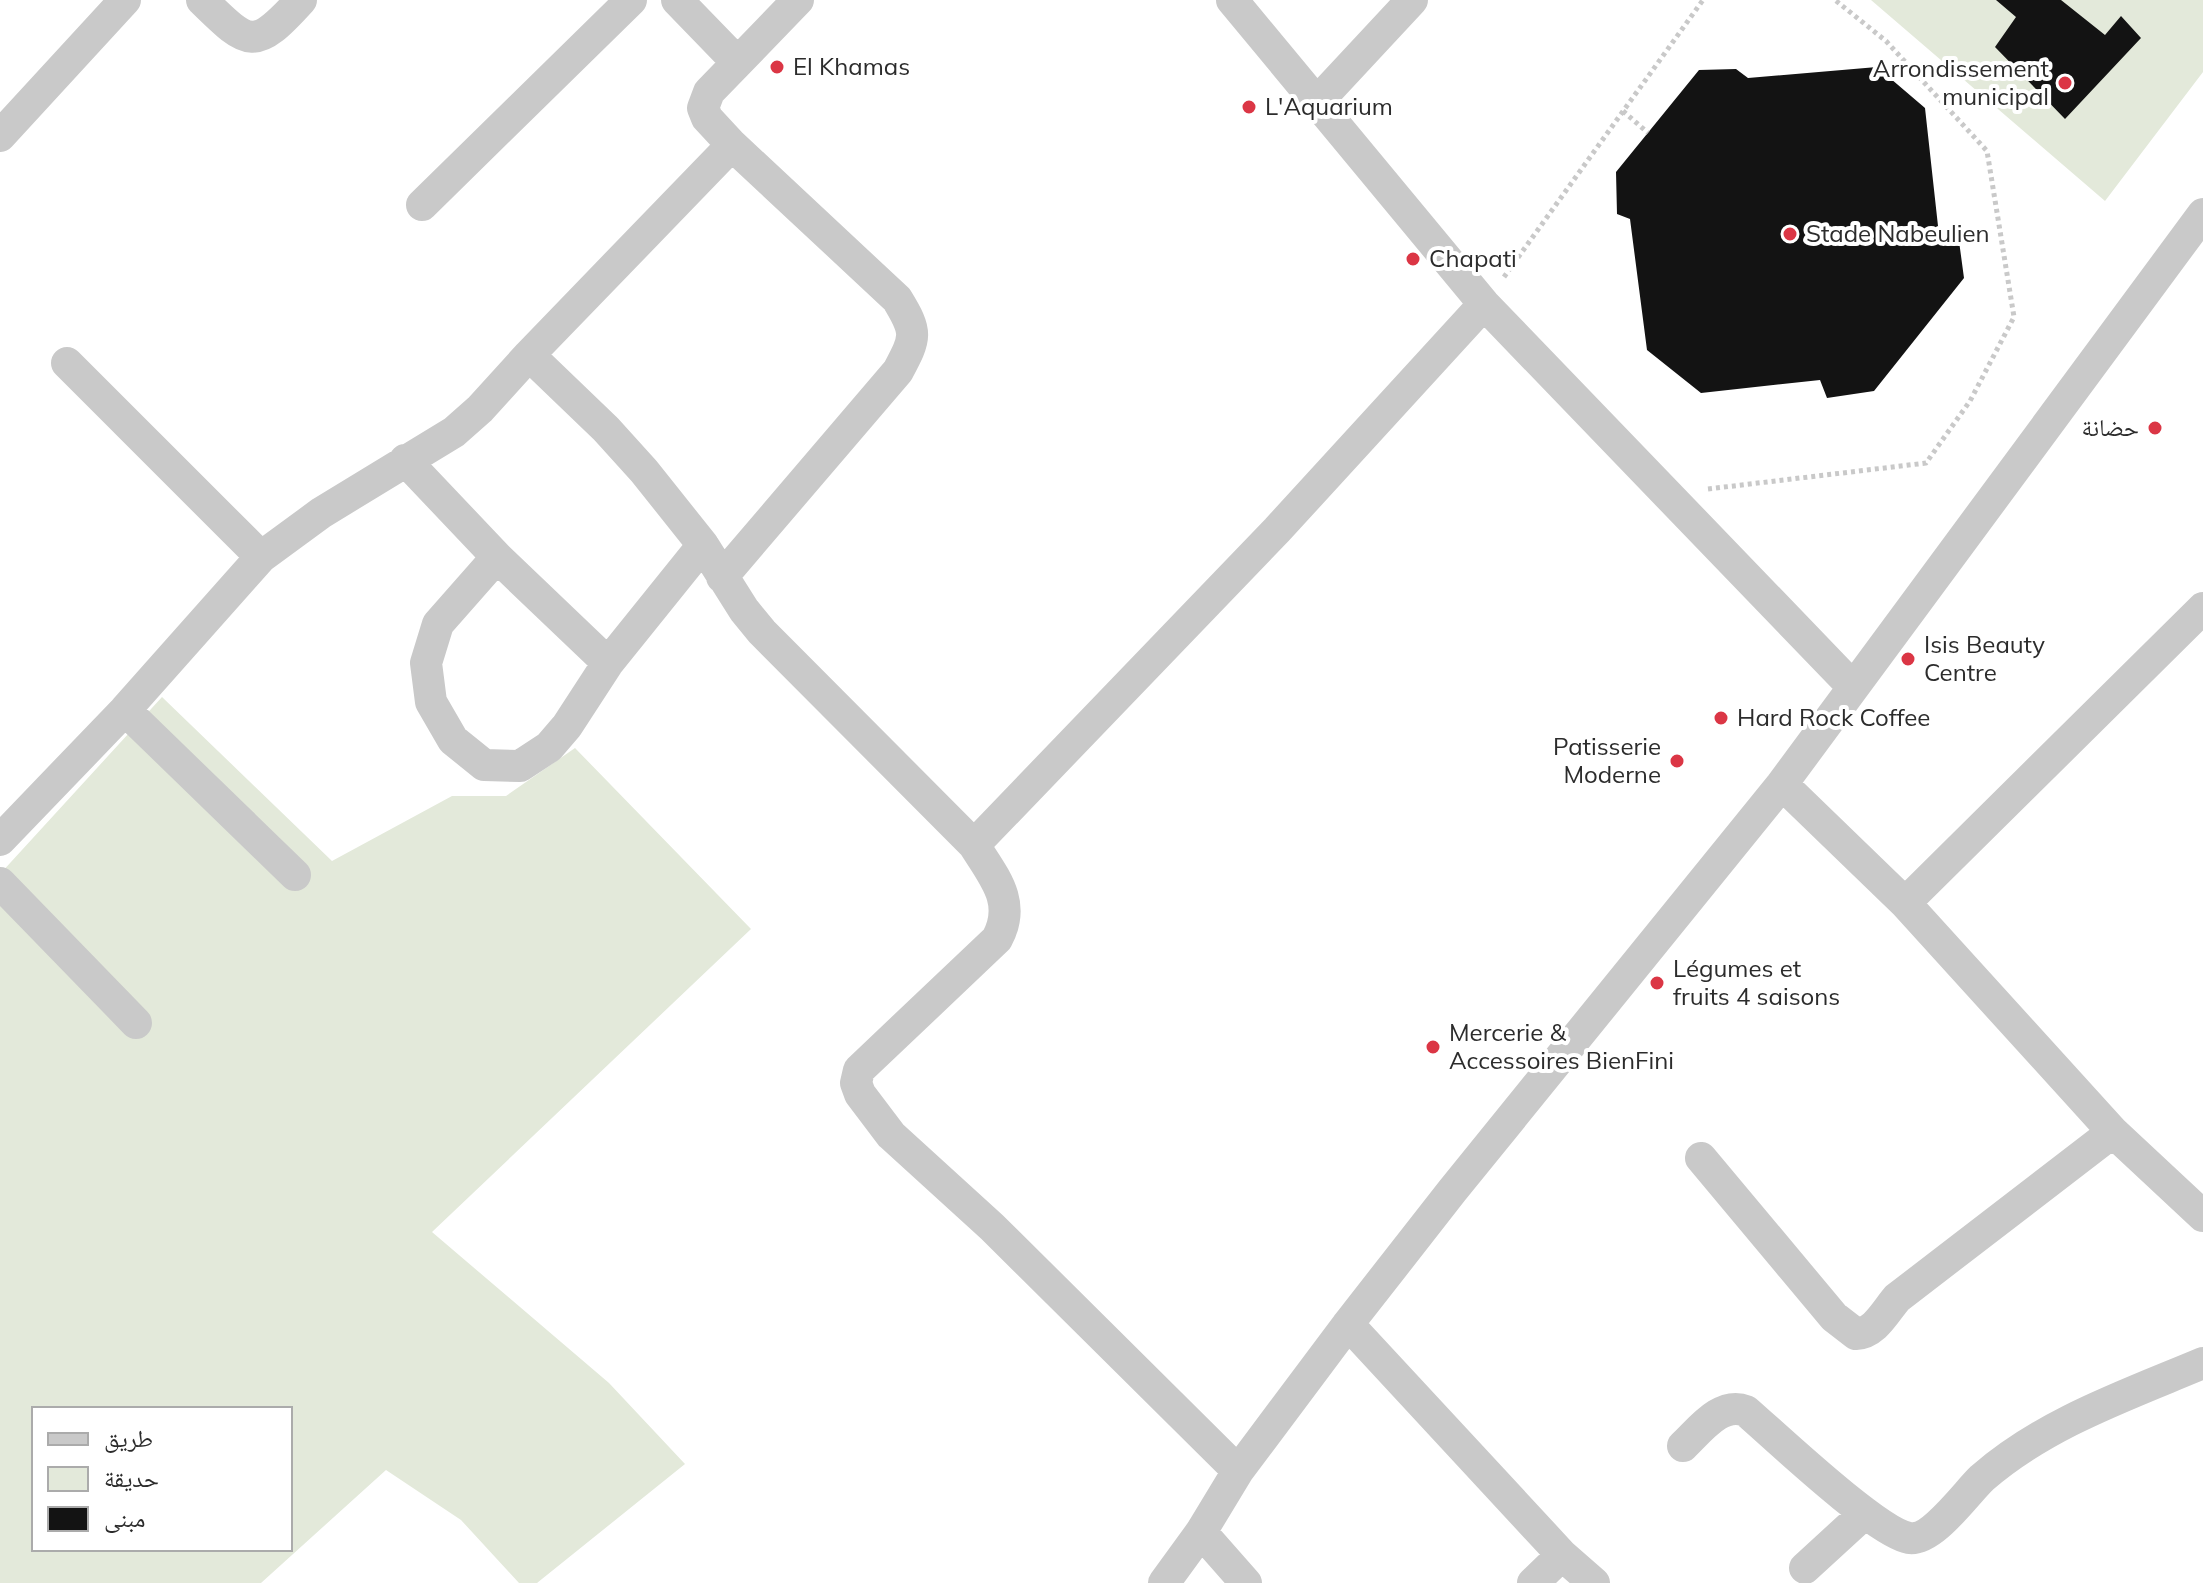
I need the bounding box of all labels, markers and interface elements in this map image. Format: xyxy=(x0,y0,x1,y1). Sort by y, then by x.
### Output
place label: El Khamas xyxy=(793,51,910,81)
place label: Arrondissement municipal xyxy=(1873,53,2049,111)
marker: El Khamas xyxy=(768,58,786,76)
marker: Arrondissement municipal xyxy=(2056,74,2074,92)
place label: L'Aquarium xyxy=(1265,91,1393,121)
marker: L'Aquarium xyxy=(1240,98,1258,116)
place label: Stade Nabeulien xyxy=(1806,218,1990,248)
marker: Stade Nabeulien xyxy=(1781,225,1799,243)
place label: Chapati xyxy=(1429,243,1517,273)
marker: Chapati xyxy=(1404,250,1422,268)
place label: حضانة xyxy=(2082,412,2139,442)
marker: حضانة xyxy=(2146,419,2164,437)
place label: Isis Beauty Centre xyxy=(1924,629,2045,687)
marker: Isis Beauty Centre xyxy=(1899,650,1917,668)
place label: Hard Rock Coffee xyxy=(1737,702,1930,732)
marker: Hard Rock Coffee xyxy=(1712,709,1730,727)
place label: Patisserie Moderne xyxy=(1553,731,1661,789)
marker: Patisserie Moderne xyxy=(1668,752,1686,770)
place label: Légumes et fruits 4 saisons xyxy=(1673,953,1840,1011)
marker: Légumes et fruits 4 saisons xyxy=(1648,974,1666,992)
place label: Mercerie & Accessoires BienFini xyxy=(1449,1017,1674,1075)
marker: Mercerie & Accessoires BienFini xyxy=(1424,1038,1442,1056)
legend xyxy=(32,1407,292,1551)
text: طريق xyxy=(104,1423,153,1453)
text: حديقة xyxy=(104,1463,159,1493)
text: مبنى xyxy=(104,1503,145,1533)

